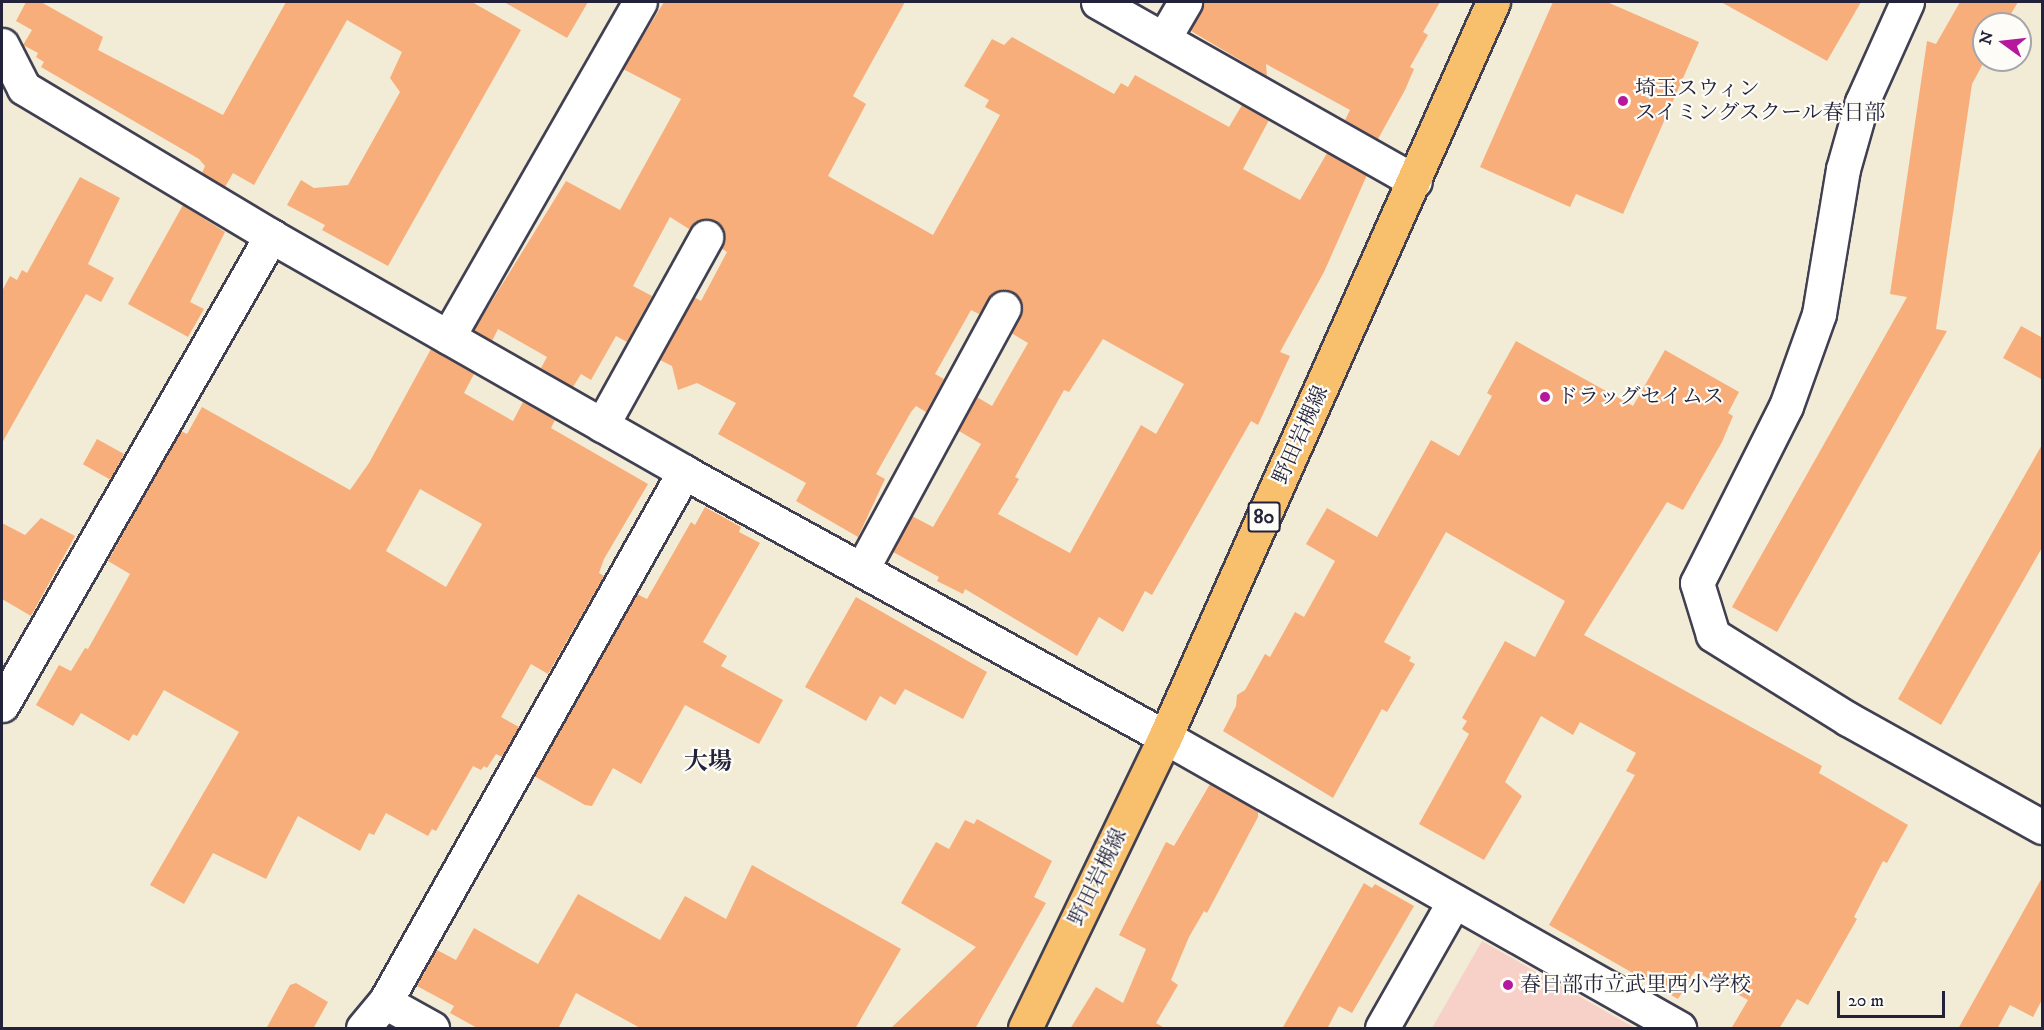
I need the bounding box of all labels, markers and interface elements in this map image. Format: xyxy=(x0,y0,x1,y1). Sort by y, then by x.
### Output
north arrow xyxy=(1972,12,2032,72)
text: N xyxy=(1975,29,1998,47)
place label: 埼玉スウィン スイミングスクール春日部 xyxy=(1635,76,1887,126)
marker: 埼玉スウィン スイミングスクール春日部 xyxy=(1616,94,1630,108)
street label: 野田岩槻線 xyxy=(1268,382,1334,488)
place label: ドラッグセイムス xyxy=(1557,384,1725,410)
marker: ドラッグセイムス xyxy=(1538,390,1552,404)
road number: 80 xyxy=(1248,500,1280,534)
district label: 大場 xyxy=(684,749,732,777)
street label: 野田岩槻線 xyxy=(1064,824,1132,930)
place label: 春日部市立武里西小学校 xyxy=(1520,972,1751,998)
marker: 春日部市立武里西小学校 xyxy=(1501,978,1515,992)
scale bar xyxy=(1840,979,1948,1017)
text: 20 m xyxy=(1848,990,1884,1012)

